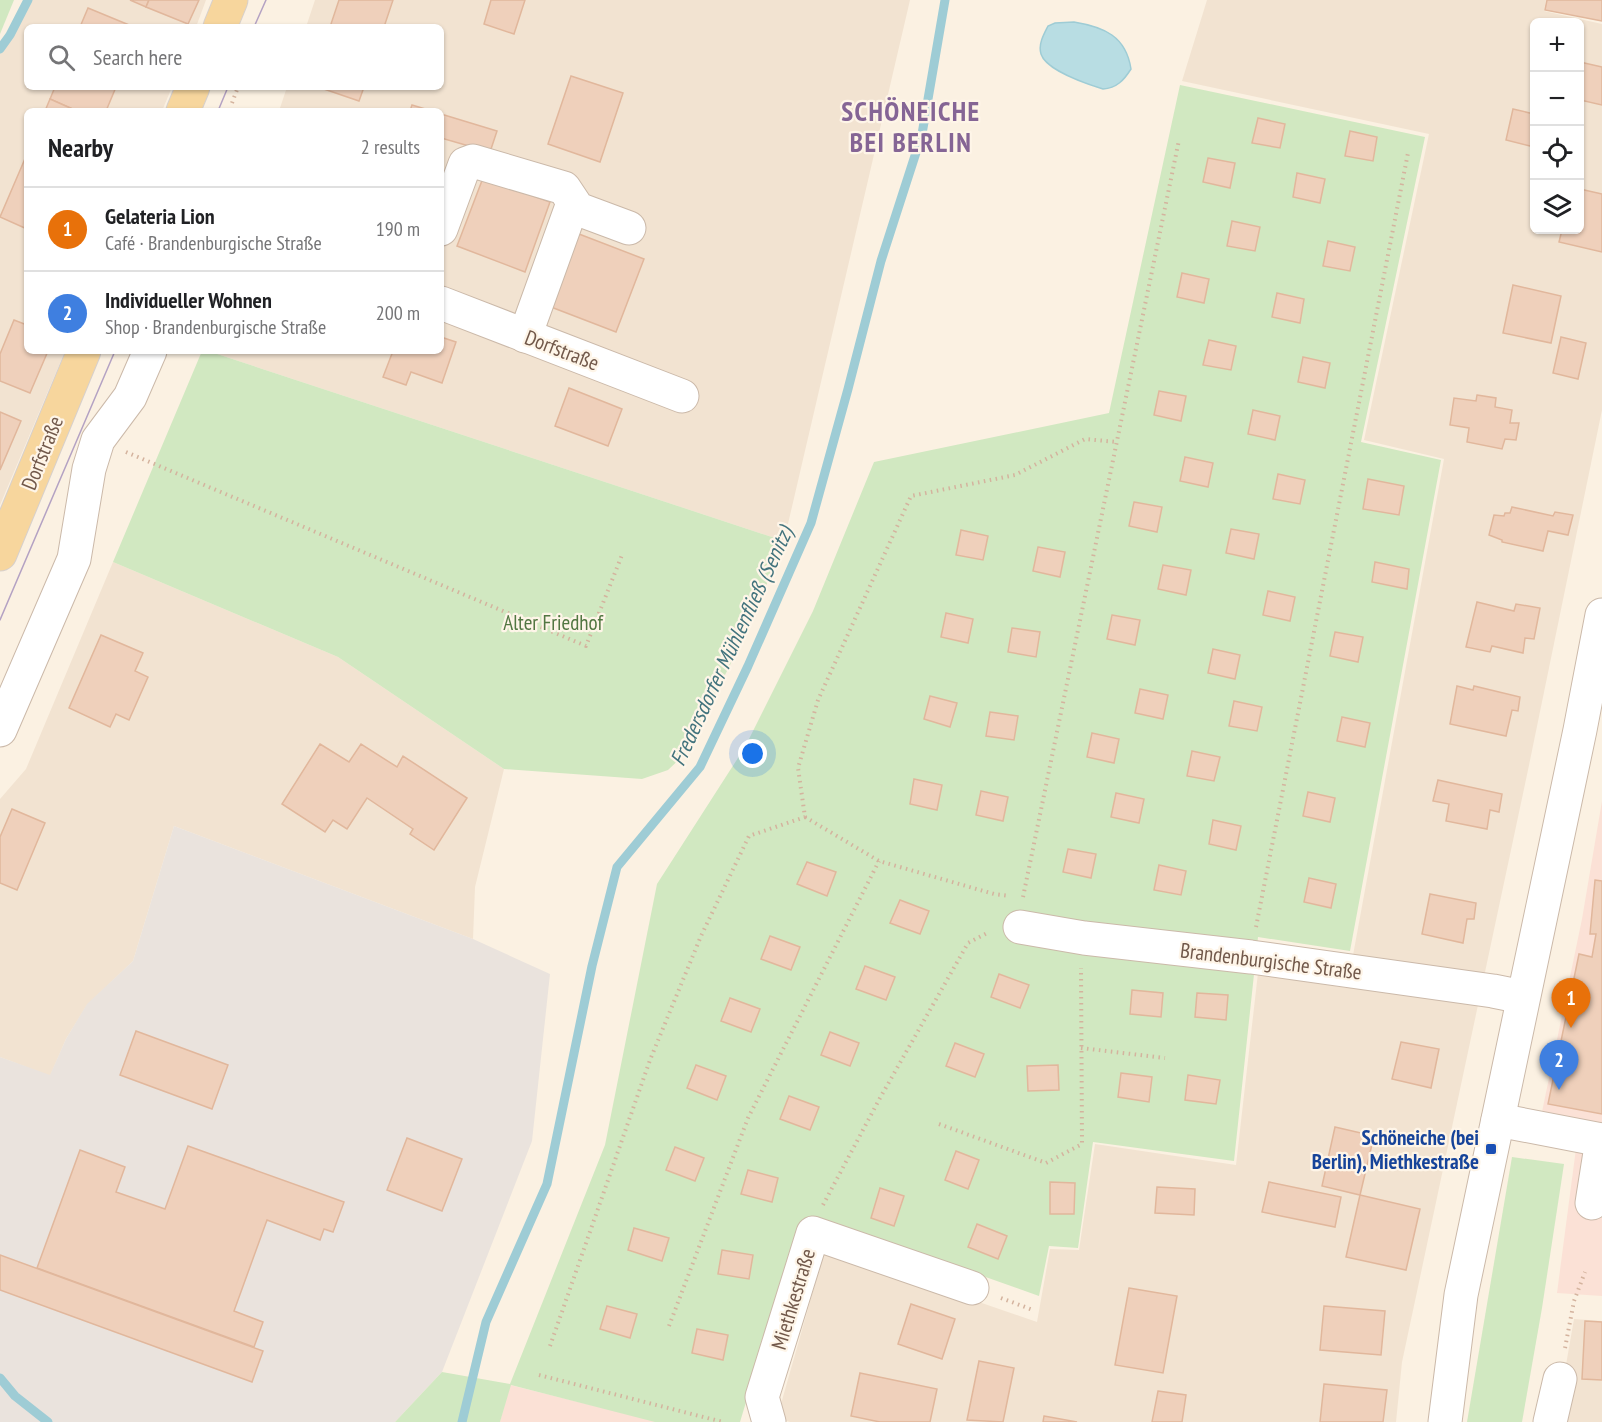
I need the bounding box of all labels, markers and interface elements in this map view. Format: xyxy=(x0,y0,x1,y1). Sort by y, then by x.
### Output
map controls xyxy=(1530,18,1584,234)
button: + xyxy=(1530,18,1584,72)
search box xyxy=(24,24,444,90)
icon: search xyxy=(45,41,78,74)
text: Search here xyxy=(93,43,182,71)
button: − xyxy=(1530,72,1584,126)
district label: SCHÖNEICHE BEI BERLIN xyxy=(841,94,981,159)
button: locate xyxy=(1530,126,1584,180)
text: Nearby xyxy=(48,131,113,164)
text: 2 results xyxy=(361,134,420,160)
button: layers xyxy=(1530,180,1584,234)
text: Gelateria Lion xyxy=(105,202,215,230)
text: 1 xyxy=(63,216,72,242)
text: 190 m xyxy=(376,216,420,242)
text: Café · Brandenburgische Straße xyxy=(105,230,322,256)
text: Individueller Wohnen xyxy=(105,286,272,314)
text: 2 xyxy=(63,300,72,326)
text: 200 m xyxy=(376,300,420,326)
text: Shop · Brandenburgische Straße xyxy=(105,314,326,340)
street label: Dorfstraße xyxy=(521,324,603,376)
street label: Dorfstraße xyxy=(15,412,69,494)
water label: Fredersdorfer Mühlenfließ (Senitz) xyxy=(663,519,800,770)
park label: Alter Friedhof xyxy=(503,609,603,636)
your location xyxy=(738,739,767,768)
street label: Brandenburgische Straße xyxy=(1179,936,1363,986)
pin: 1 xyxy=(1552,978,1590,1028)
pin: 2 xyxy=(1540,1040,1578,1090)
place label: Schöneiche (bei Berlin), Miethkestraße xyxy=(1312,1124,1479,1175)
marker: Schöneiche (bei Berlin), Miethkestraße xyxy=(1484,1142,1498,1156)
street label: Miethkestraße xyxy=(765,1245,821,1353)

